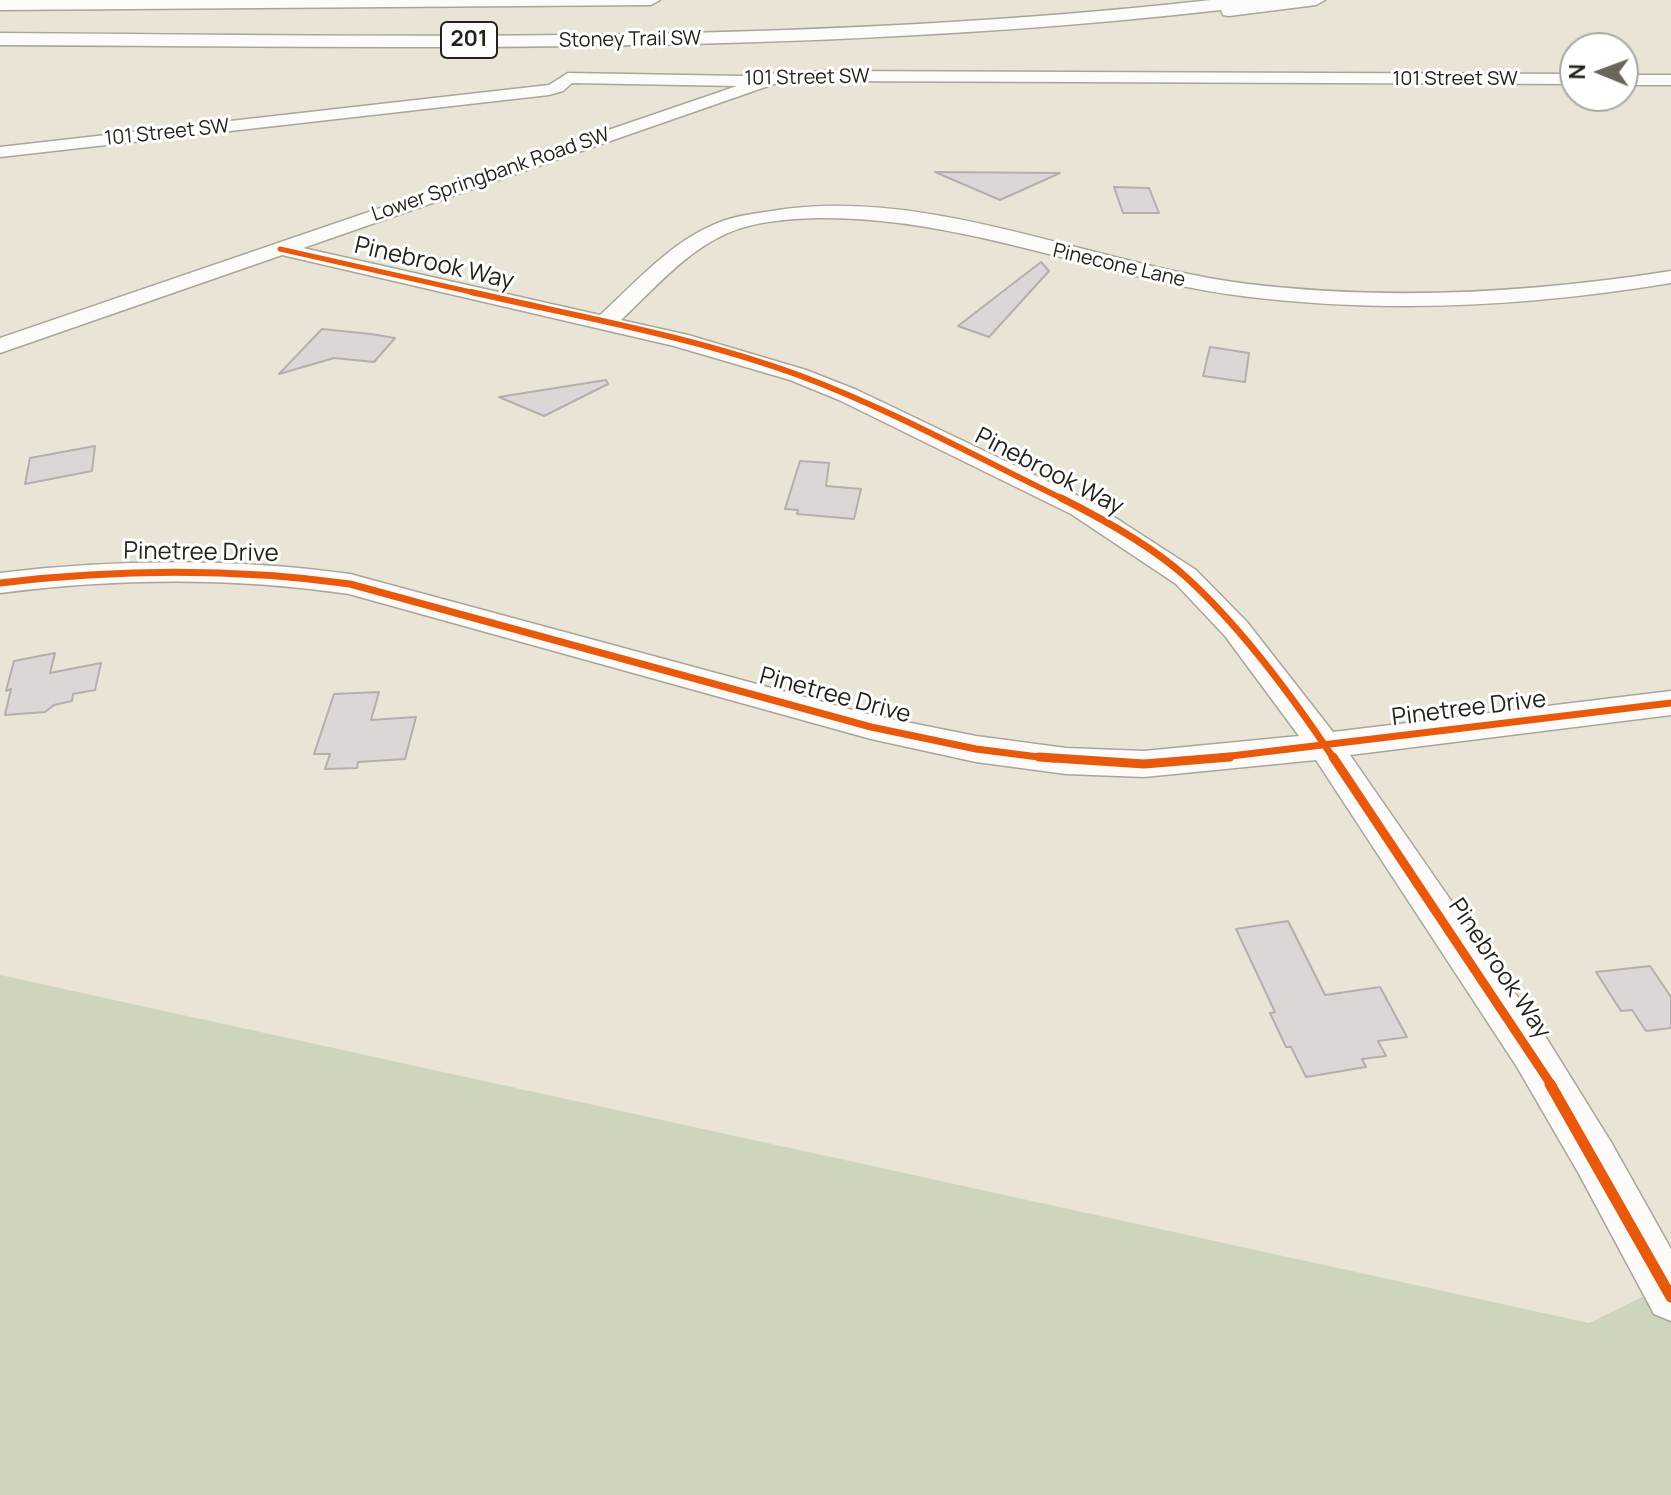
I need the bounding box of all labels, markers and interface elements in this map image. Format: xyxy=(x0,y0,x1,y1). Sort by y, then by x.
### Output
road number: 201 xyxy=(441,22,497,58)
street label: Stoney Trail SW xyxy=(559,27,701,53)
north arrow xyxy=(1559,32,1639,112)
text: N xyxy=(1562,63,1592,80)
street label: 101 Street SW xyxy=(744,65,870,91)
street label: 101 Street SW xyxy=(1392,67,1518,91)
street label: 101 Street SW xyxy=(103,115,231,151)
street label: Lower Springbank Road SW xyxy=(369,123,613,227)
street label: Pinebrook Way xyxy=(352,232,516,296)
street label: Pinecone Lane xyxy=(1050,239,1188,293)
street label: Pinebrook Way xyxy=(970,422,1128,522)
street label: Pinetree Drive xyxy=(123,537,279,569)
street label: Pinetree Drive xyxy=(756,662,914,730)
street label: Pinetree Drive xyxy=(1390,685,1548,733)
street label: Pinebrook Way xyxy=(1442,894,1556,1044)

